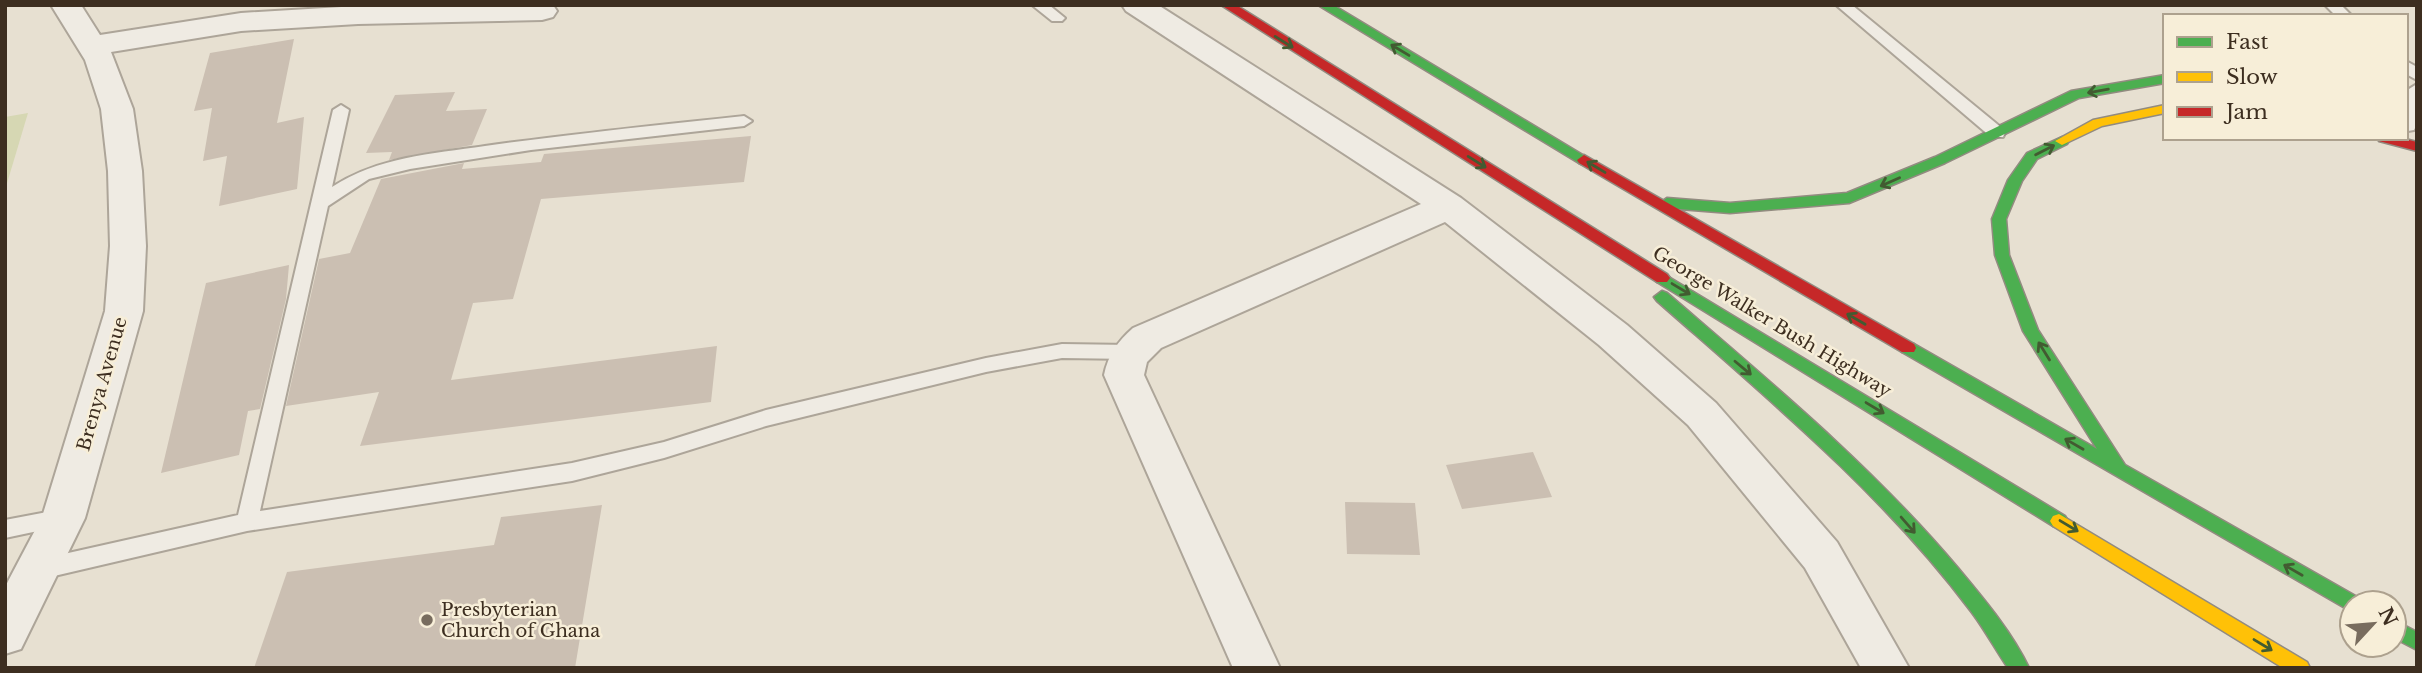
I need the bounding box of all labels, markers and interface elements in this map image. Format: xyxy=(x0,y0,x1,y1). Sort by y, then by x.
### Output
legend xyxy=(2163,14,2408,140)
text: Fast xyxy=(2226,29,2268,55)
one-way arrow xyxy=(1274,35,1294,49)
one-way arrow xyxy=(1391,43,1411,57)
text: Slow xyxy=(2226,64,2278,90)
one-way arrow xyxy=(2087,84,2109,98)
text: Jam xyxy=(2223,99,2268,125)
one-way arrow xyxy=(2034,142,2055,156)
one-way arrow xyxy=(1467,155,1486,170)
one-way arrow xyxy=(1586,160,1606,174)
one-way arrow xyxy=(1880,176,1901,189)
street label: George Walker Bush Highway xyxy=(1649,242,1896,402)
one-way arrow xyxy=(1670,282,1690,296)
one-way arrow xyxy=(1847,311,1867,325)
street label: Brenya Avenue xyxy=(72,314,132,454)
one-way arrow xyxy=(2037,342,2051,362)
one-way arrow xyxy=(1734,360,1752,376)
one-way arrow xyxy=(1864,401,1884,415)
one-way arrow xyxy=(2065,437,2085,451)
one-way arrow xyxy=(1900,516,1916,534)
one-way arrow xyxy=(2058,520,2078,534)
one-way arrow xyxy=(2283,563,2303,577)
north arrow xyxy=(2338,589,2408,659)
place label: Presbyterian Church of Ghana xyxy=(441,599,600,642)
text: N xyxy=(2374,604,2402,630)
marker: Presbyterian Church of Ghana xyxy=(419,612,435,628)
one-way arrow xyxy=(2252,639,2272,653)

